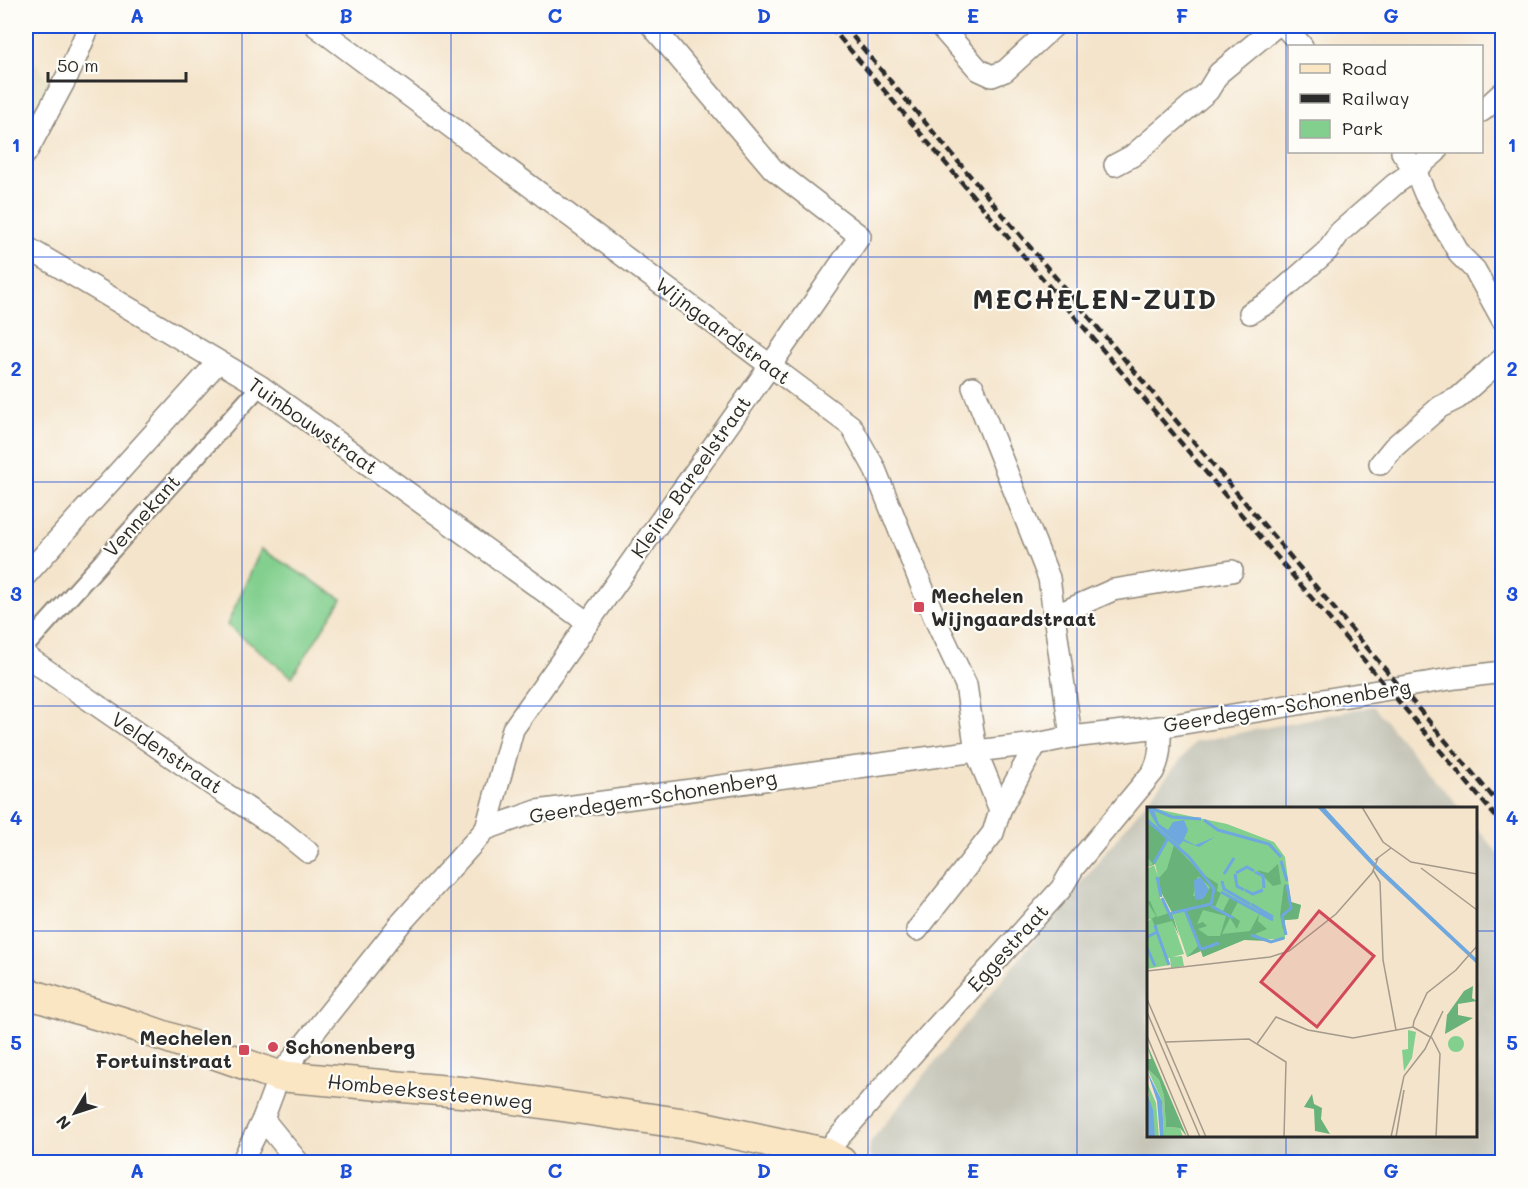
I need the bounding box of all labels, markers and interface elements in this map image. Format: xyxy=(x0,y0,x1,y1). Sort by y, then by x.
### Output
text: A xyxy=(130,2,144,28)
text: B xyxy=(339,2,353,28)
text: C xyxy=(548,2,563,28)
text: D xyxy=(757,2,771,28)
text: E xyxy=(967,2,979,28)
text: F xyxy=(1176,2,1189,28)
text: G xyxy=(1383,2,1399,28)
scale bar xyxy=(48,45,186,83)
legend xyxy=(1288,45,1483,153)
text: 50 m xyxy=(57,53,99,77)
text: Road xyxy=(1342,56,1387,80)
text: Railway xyxy=(1342,86,1409,110)
text: Park xyxy=(1342,116,1383,140)
text: 1 xyxy=(12,131,20,157)
text: 1 xyxy=(1508,131,1516,157)
street label: Wijngaardstraat xyxy=(651,271,797,390)
district label: MECHELEN-ZUID xyxy=(972,282,1218,316)
text: 2 xyxy=(10,355,22,381)
text: 2 xyxy=(1506,355,1518,381)
street label: Tuinbouwstraat xyxy=(244,371,384,480)
street label: Kleine Bareelstraat xyxy=(624,390,756,563)
street label: Vennekant xyxy=(97,468,185,562)
text: 3 xyxy=(10,580,22,606)
text: 3 xyxy=(1506,580,1518,606)
place label: Mechelen Wijngaardstraat xyxy=(931,582,1096,631)
marker: Mechelen Wijngaardstraat xyxy=(912,600,926,614)
street label: Geerdegem-Schonenberg xyxy=(1161,673,1413,737)
street label: Veldenstraat xyxy=(107,705,228,799)
street label: Geerdegem-Schonenberg xyxy=(527,764,779,828)
text: 4 xyxy=(10,804,23,830)
text: 4 xyxy=(1506,804,1519,830)
inset map xyxy=(1147,807,1477,1137)
street label: Eggestraat xyxy=(961,898,1053,997)
place label: Mechelen Fortuinstraat xyxy=(95,1024,232,1073)
text: 5 xyxy=(10,1029,22,1055)
text: 5 xyxy=(1506,1029,1518,1055)
place label: Schonenberg xyxy=(285,1033,415,1059)
marker: Schonenberg xyxy=(266,1040,280,1054)
marker: Mechelen Fortuinstraat xyxy=(237,1043,251,1057)
street label: Hombeeksesteenweg xyxy=(326,1067,534,1115)
north arrow xyxy=(45,1083,105,1143)
text: N xyxy=(51,1111,75,1134)
text: A xyxy=(130,1157,144,1183)
text: B xyxy=(339,1157,353,1183)
text: C xyxy=(548,1157,563,1183)
text: D xyxy=(757,1157,771,1183)
text: E xyxy=(967,1157,979,1183)
text: F xyxy=(1176,1157,1189,1183)
text: G xyxy=(1383,1157,1399,1183)

